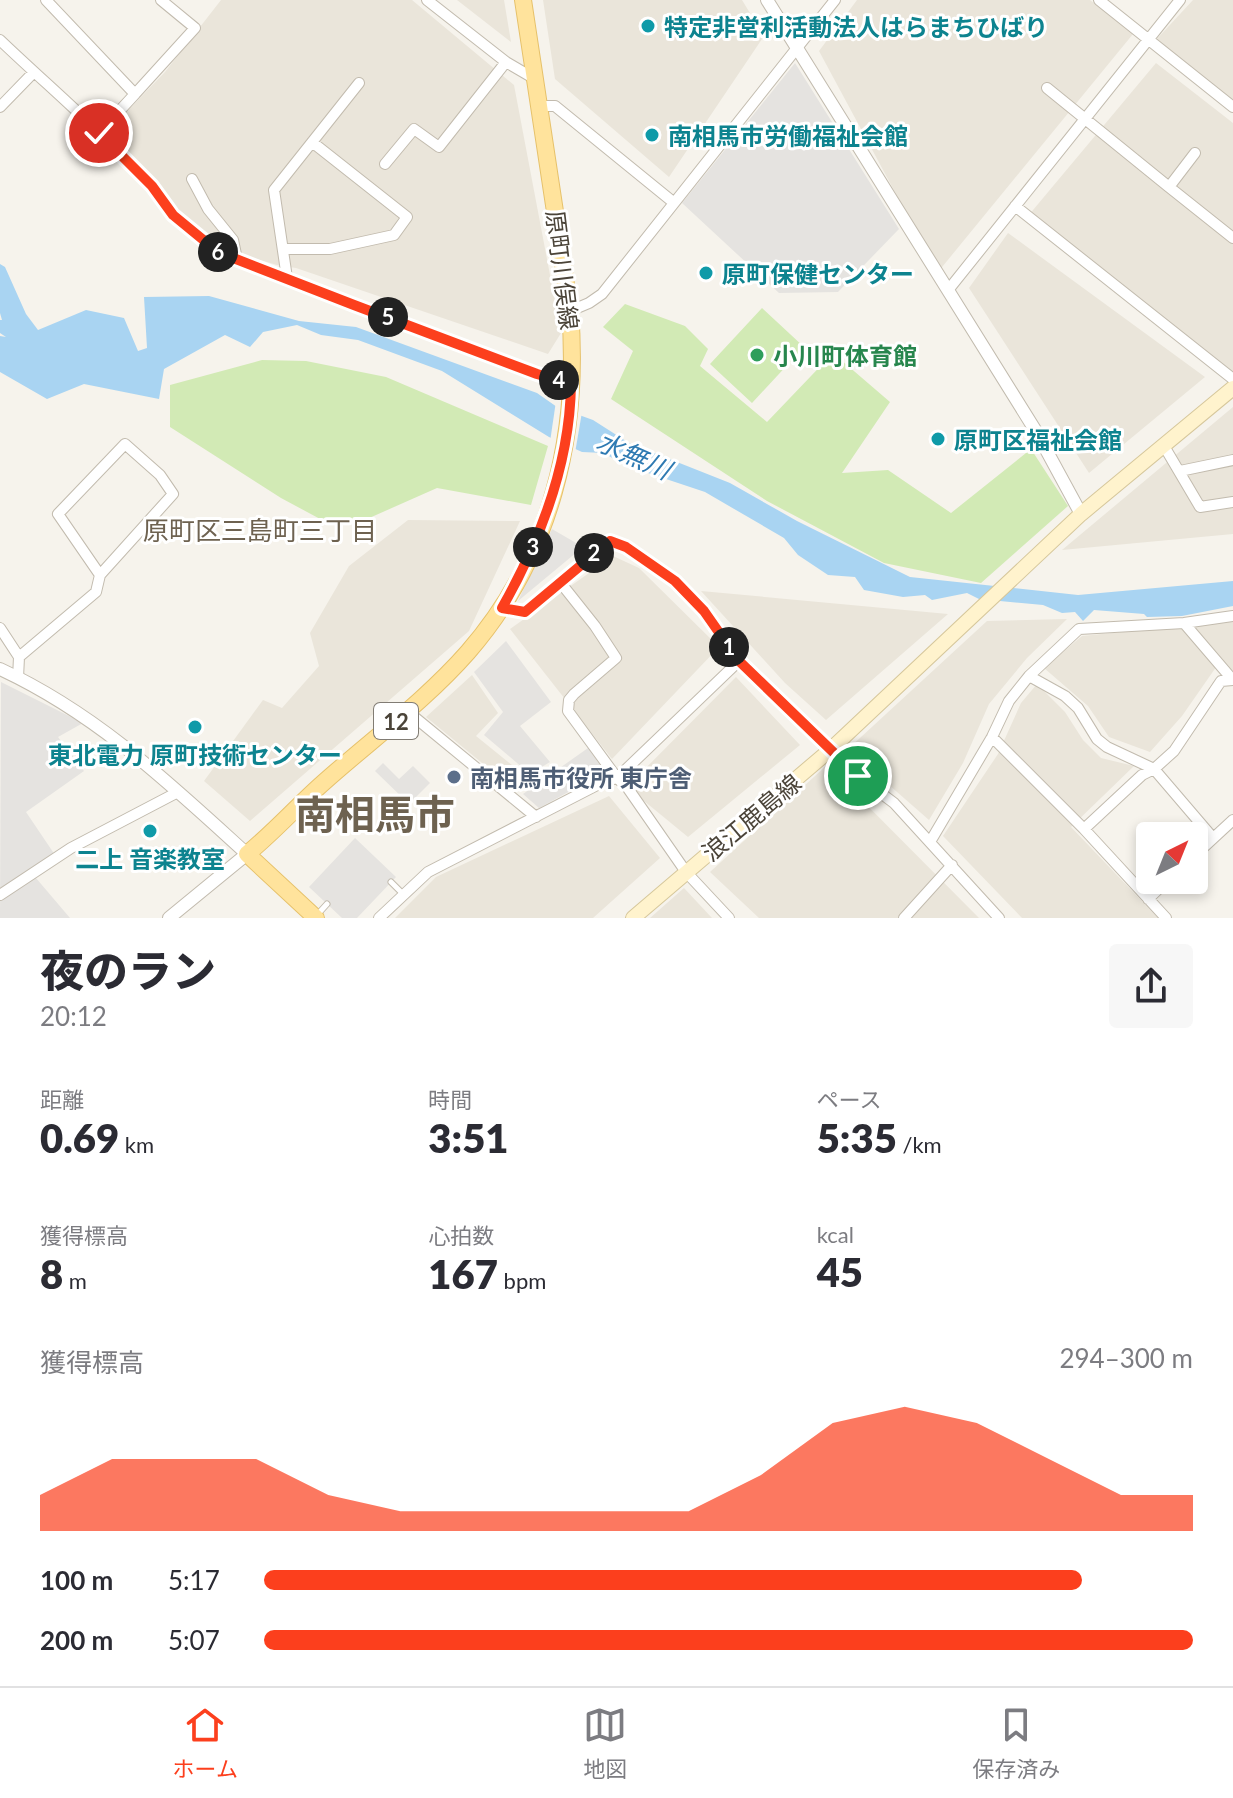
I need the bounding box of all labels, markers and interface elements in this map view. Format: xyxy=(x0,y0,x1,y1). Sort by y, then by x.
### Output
place label: 特定非営利活動法人はらまちひばり xyxy=(664,12,1048,41)
marker: 特定非営利活動法人はらまちひばり xyxy=(639,17,657,35)
pin xyxy=(65,99,133,167)
icon: check xyxy=(77,111,121,155)
place label: 南相馬市労働福祉会館 xyxy=(668,121,908,150)
marker: 南相馬市労働福祉会館 xyxy=(643,126,661,144)
street label: 原町川俣線 xyxy=(541,209,585,331)
pin: 6 xyxy=(198,232,238,272)
text: 6 xyxy=(212,238,224,265)
place label: 原町保健センター xyxy=(722,259,914,288)
marker: 原町保健センター xyxy=(697,264,715,282)
pin: 5 xyxy=(368,297,408,337)
text: 5 xyxy=(382,303,394,330)
place label: 小川町体育館 xyxy=(773,341,917,370)
marker: 小川町体育館 xyxy=(748,346,766,364)
pin: 4 xyxy=(539,360,579,400)
text: 4 xyxy=(553,366,565,393)
water label: 水無川 xyxy=(592,425,679,487)
place label: 原町区福祉会館 xyxy=(954,425,1122,454)
marker: 原町区福祉会館 xyxy=(929,430,947,448)
district label: 原町区三島町三丁目 xyxy=(143,514,377,546)
pin: 3 xyxy=(513,527,553,567)
text: 3 xyxy=(527,533,539,560)
pin: 2 xyxy=(574,533,614,573)
text: 2 xyxy=(588,539,600,566)
pin: 1 xyxy=(709,627,749,667)
text: 1 xyxy=(723,633,735,660)
road number: 12 xyxy=(374,703,418,739)
marker: 東北電力 原町技術センター xyxy=(186,718,204,736)
place label: 東北電力 原町技術センター xyxy=(48,740,342,769)
pin xyxy=(824,742,892,810)
icon: arrive xyxy=(836,754,880,798)
place label: 南相馬市役所 東庁舎 xyxy=(470,763,692,792)
street label: 浪江鹿島線 xyxy=(696,767,806,867)
marker: 南相馬市役所 東庁舎 xyxy=(445,768,463,786)
district label: 南相馬市 xyxy=(295,790,455,838)
marker: 二上 音楽教室 xyxy=(141,822,159,840)
north arrow xyxy=(1136,822,1208,894)
map controls xyxy=(1136,822,1208,894)
place label: 二上 音楽教室 xyxy=(75,844,225,873)
text: 夜のラン xyxy=(40,944,216,996)
button: share xyxy=(1109,944,1193,1028)
text: 20:12 xyxy=(40,1000,107,1032)
text: 距離 xyxy=(40,1086,84,1113)
text: 時間 xyxy=(428,1086,472,1113)
text: ペース xyxy=(817,1086,882,1113)
text: 0.69 xyxy=(40,1114,119,1162)
text: 3:51 xyxy=(428,1114,509,1162)
text: 5:35 xyxy=(817,1114,897,1162)
text: km xyxy=(119,1131,154,1158)
text: /km xyxy=(897,1131,942,1158)
text: kcal xyxy=(817,1221,854,1248)
text: 獲得標高 xyxy=(40,1222,128,1249)
text: 心拍数 xyxy=(428,1222,494,1249)
text: 45 xyxy=(817,1248,863,1296)
text: 8 xyxy=(40,1250,63,1298)
text: 167 xyxy=(428,1250,498,1298)
text: m xyxy=(63,1267,87,1294)
text: bpm xyxy=(498,1267,546,1294)
text: 294–300 m xyxy=(1059,1342,1193,1374)
text: 獲得標高 xyxy=(40,1346,144,1378)
text: 100 m xyxy=(40,1564,113,1596)
text: 5:17 xyxy=(168,1564,220,1596)
text: 200 m xyxy=(40,1624,113,1656)
text: 5:07 xyxy=(168,1624,220,1656)
tab: ホーム xyxy=(173,1703,238,1783)
tab: 地図 xyxy=(583,1703,627,1783)
tab: 保存済み xyxy=(972,1703,1060,1783)

